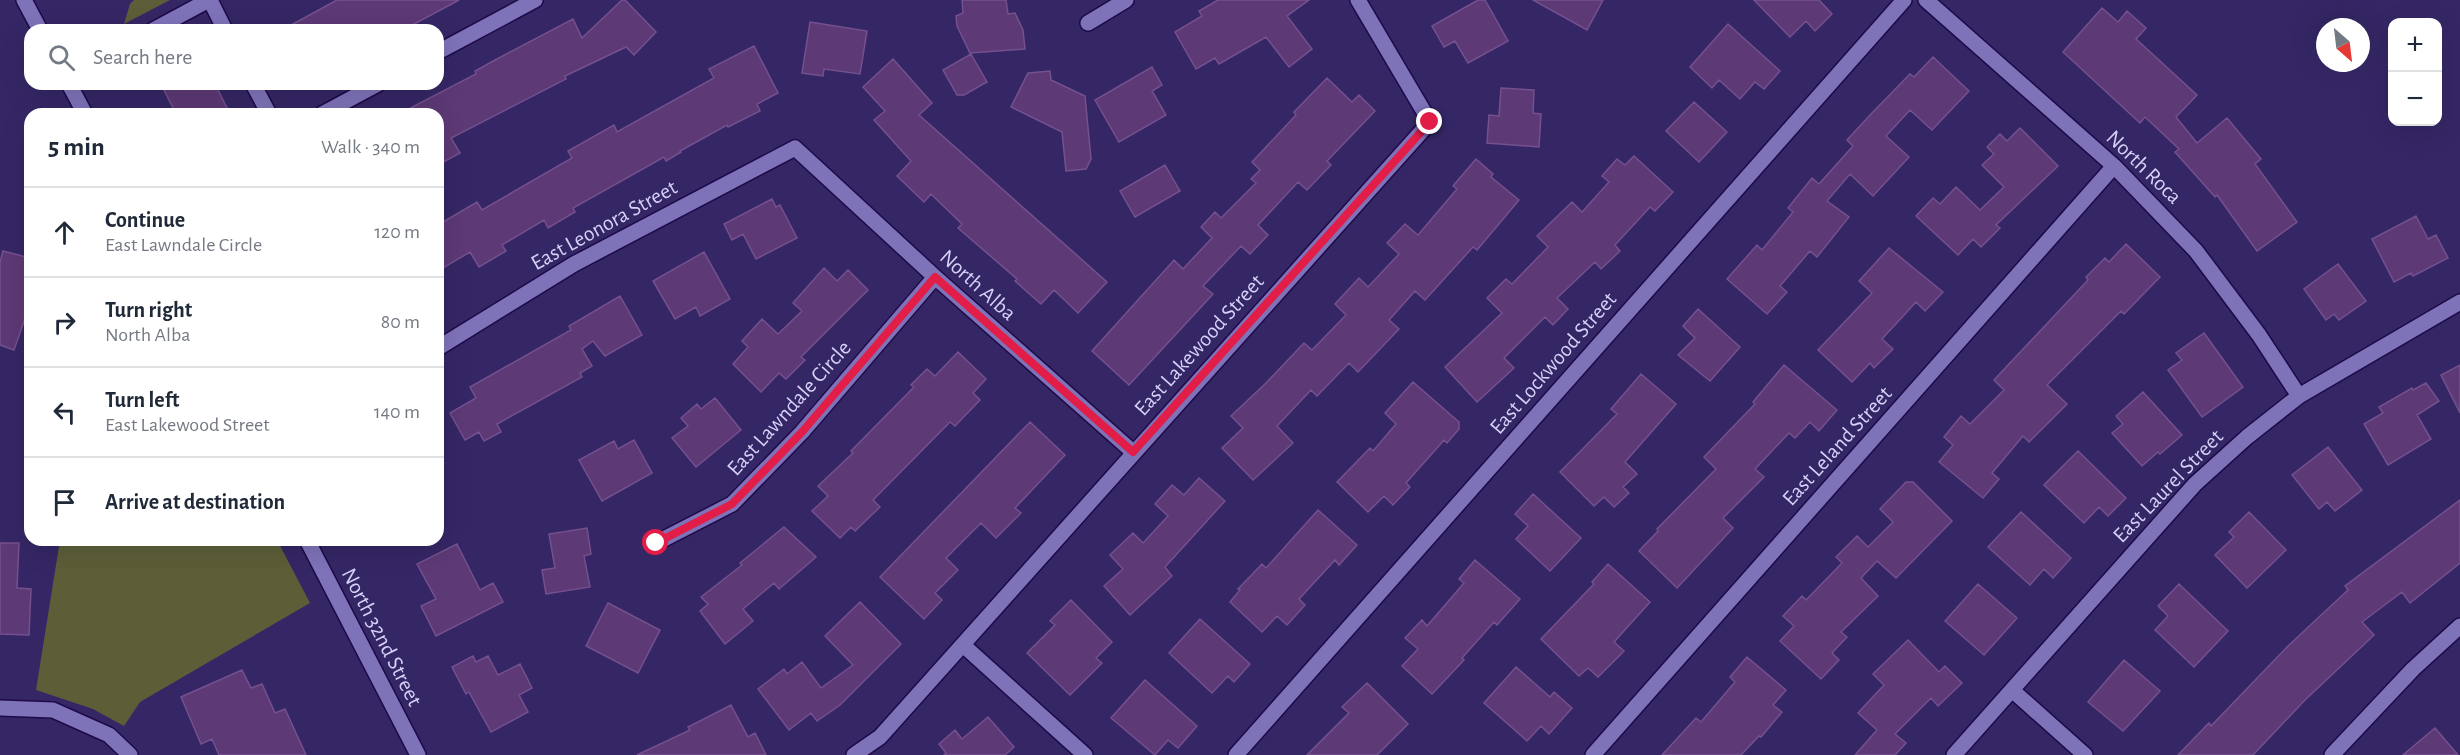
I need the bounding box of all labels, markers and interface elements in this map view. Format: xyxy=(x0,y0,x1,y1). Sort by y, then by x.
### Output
north arrow xyxy=(2316,18,2370,72)
map controls xyxy=(2388,18,2442,126)
button: + xyxy=(2388,18,2442,72)
search box xyxy=(24,24,444,90)
icon: search xyxy=(45,41,78,74)
text: Search here xyxy=(93,46,192,68)
button: − xyxy=(2388,72,2442,126)
route end xyxy=(1416,108,1442,134)
street label: North Roca xyxy=(2102,126,2186,208)
text: 5 min xyxy=(48,134,105,160)
text: Walk · 340 m xyxy=(321,137,420,157)
street label: East Leonora Street xyxy=(527,176,681,274)
text: Continue xyxy=(105,209,185,231)
icon: ahead xyxy=(48,216,81,249)
text: 120 m xyxy=(374,222,420,242)
text: East Lawndale Circle xyxy=(105,235,262,255)
street label: North Alba xyxy=(936,245,1020,325)
street label: East Lakewood Street xyxy=(1130,270,1268,420)
street label: East Lockwood Street xyxy=(1486,288,1620,438)
text: Turn right xyxy=(105,299,192,321)
icon: right xyxy=(48,306,81,339)
text: 80 m xyxy=(381,312,420,332)
text: North Alba xyxy=(105,325,190,345)
street label: East Lawndale Circle xyxy=(723,336,855,480)
street label: East Leland Street xyxy=(1778,382,1896,510)
text: Turn left xyxy=(105,389,179,411)
icon: left xyxy=(48,396,81,429)
text: 140 m xyxy=(374,402,420,422)
text: East Lakewood Street xyxy=(105,415,270,435)
street label: East Laurel Street xyxy=(2109,425,2227,547)
icon: arrive xyxy=(48,486,81,519)
text: Arrive at destination xyxy=(105,491,285,513)
route start xyxy=(642,529,668,555)
street label: North 32nd Street xyxy=(338,564,426,710)

